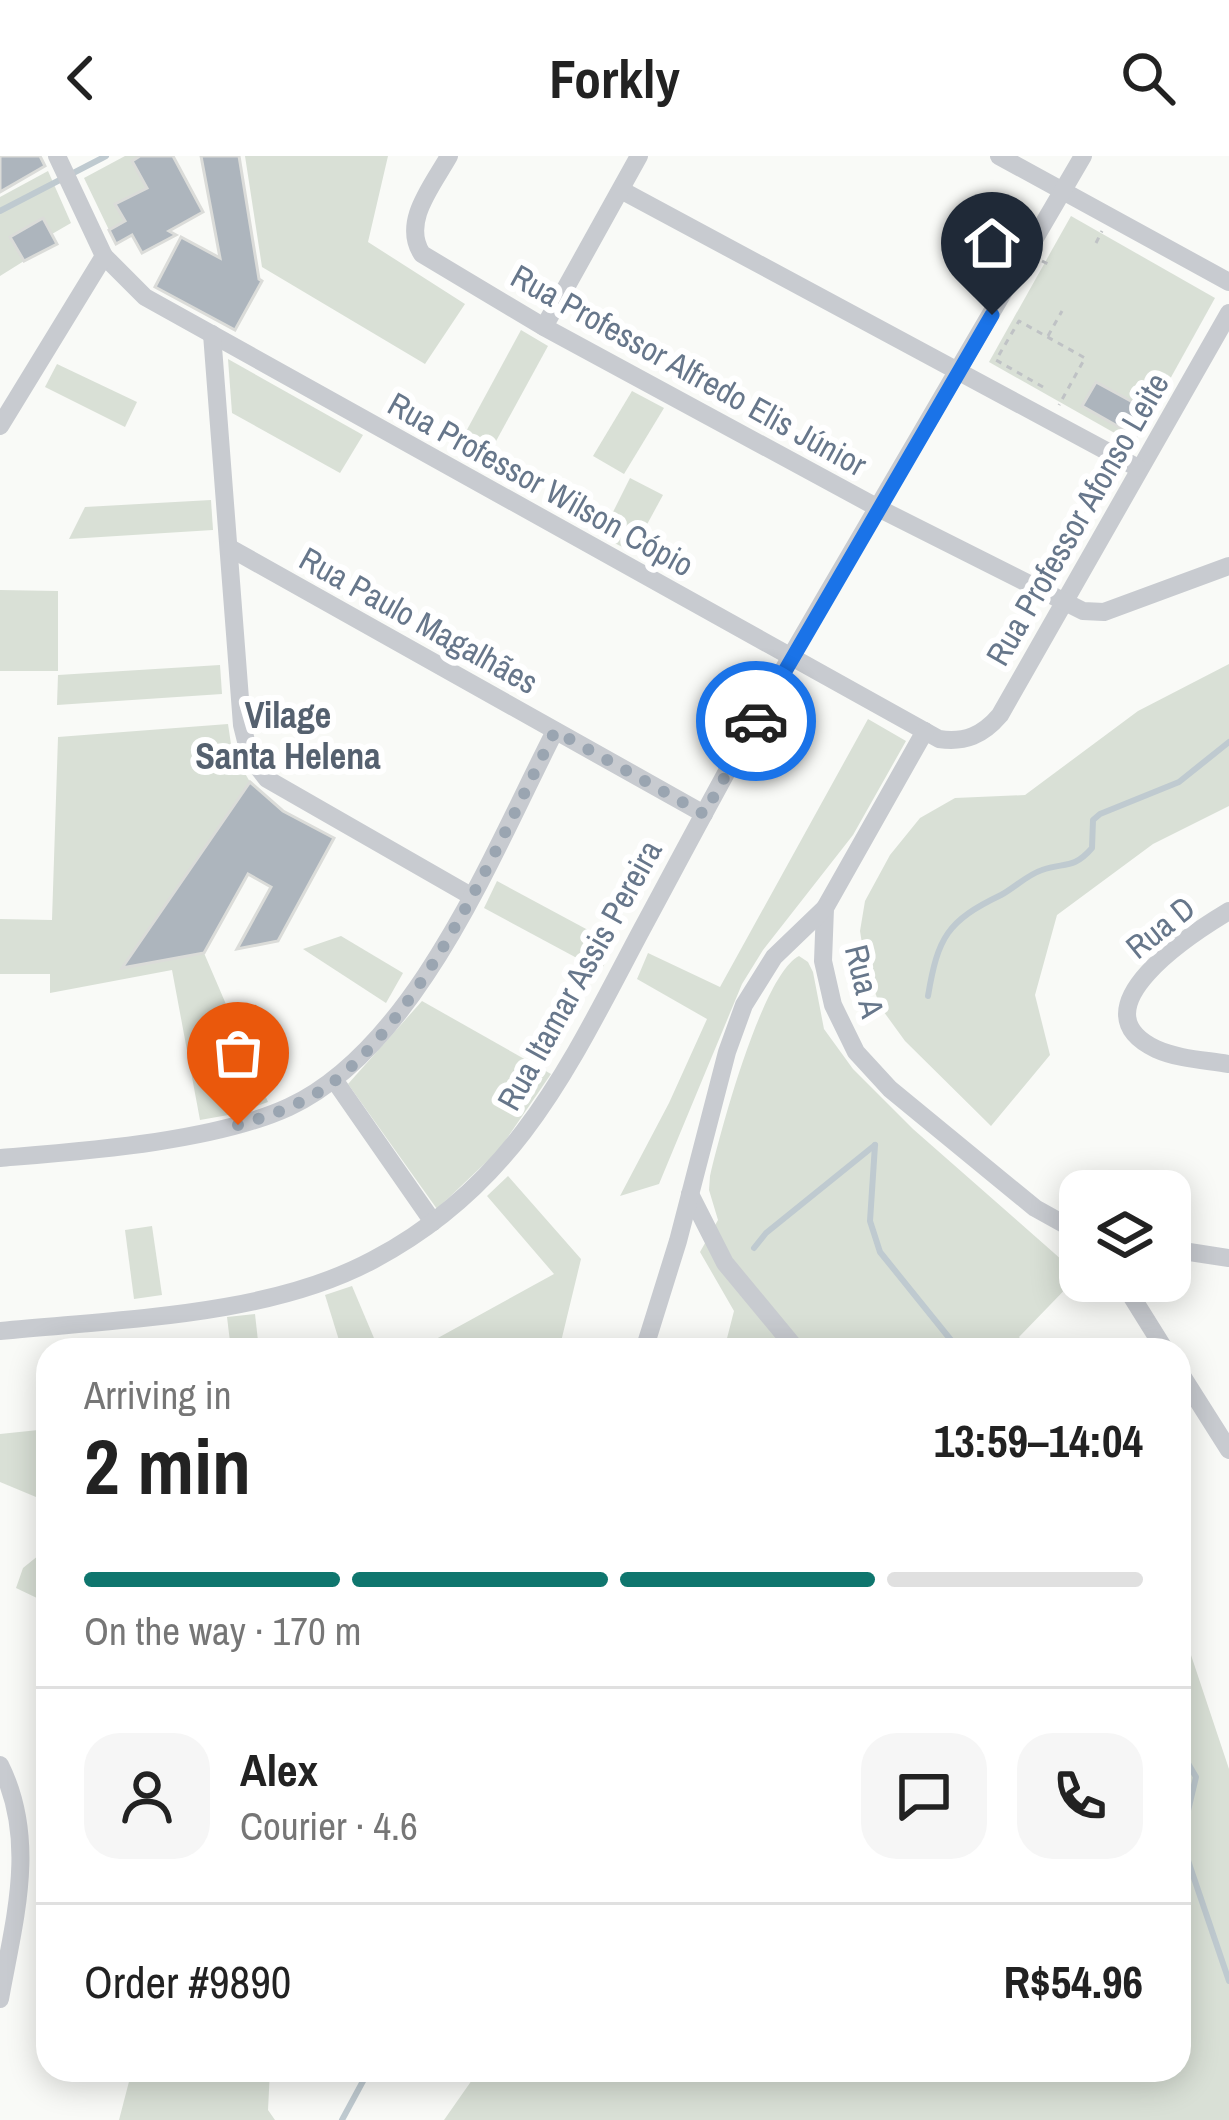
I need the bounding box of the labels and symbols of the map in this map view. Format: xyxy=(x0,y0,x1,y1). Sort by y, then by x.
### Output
pin xyxy=(941,192,1043,315)
street label: Rua Professor Alfredo Elis Júnior xyxy=(503,254,875,486)
street label: Rua Professor Afonso Leite xyxy=(975,365,1179,673)
street label: Rua Professor Wilson Cópio xyxy=(380,382,702,586)
street label: Rua Paulo Magalhães xyxy=(292,536,546,704)
courier xyxy=(696,661,816,781)
district label: Vilage Santa Helena xyxy=(195,691,381,780)
street label: Rua Itamar Assis Pereira xyxy=(486,832,672,1118)
street label: Rua D xyxy=(1116,886,1204,968)
street label: Rua A xyxy=(835,940,895,1023)
pin xyxy=(187,1002,289,1125)

